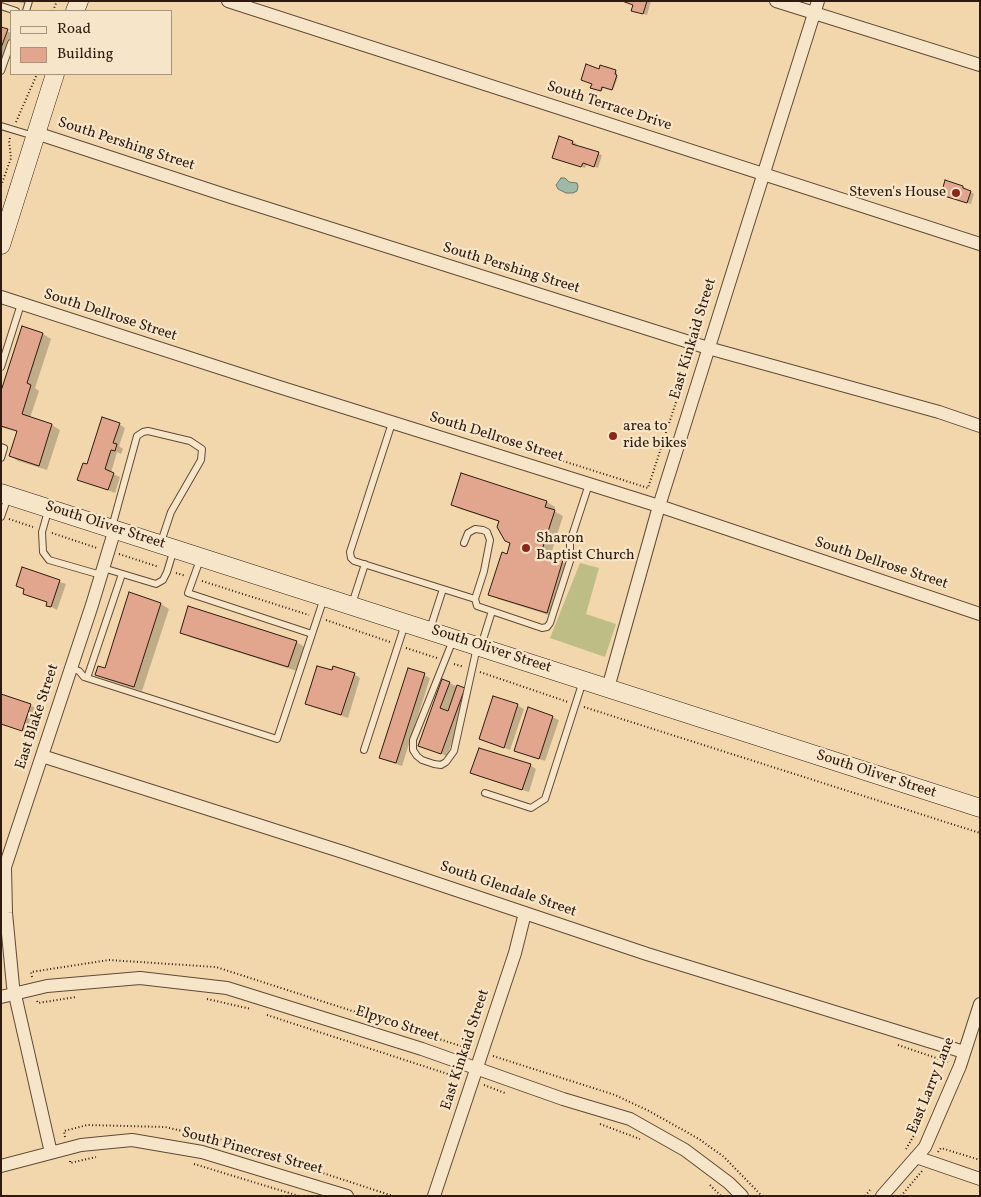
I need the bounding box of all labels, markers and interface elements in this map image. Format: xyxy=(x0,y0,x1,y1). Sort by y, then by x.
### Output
legend xyxy=(10,10,172,75)
text: Road xyxy=(57,19,91,40)
text: Building xyxy=(57,44,113,65)
street label: South Terrace Drive xyxy=(544,78,674,136)
street label: South Pershing Street xyxy=(55,114,197,176)
place label: Steven's House xyxy=(849,184,946,202)
marker: Steven's House xyxy=(950,187,962,199)
street label: South Pershing Street xyxy=(440,240,582,298)
street label: East Kinkaid Street xyxy=(667,276,721,402)
street label: South Dellrose Street xyxy=(41,286,179,346)
street label: South Dellrose Street xyxy=(427,409,565,467)
place label: area to ride bikes xyxy=(623,418,687,453)
marker: area to ride bikes xyxy=(607,430,619,442)
street label: South Oliver Street xyxy=(43,498,167,554)
place label: Sharon Baptist Church xyxy=(536,530,635,565)
street label: South Dellrose Street xyxy=(812,534,950,594)
marker: Sharon Baptist Church xyxy=(520,542,532,554)
street label: South Oliver Street xyxy=(429,622,553,678)
street label: East Blake Street xyxy=(12,662,64,772)
street label: South Oliver Street xyxy=(814,747,938,803)
street label: South Glendale Street xyxy=(437,858,579,922)
street label: East Kinkaid Street xyxy=(438,987,494,1113)
street label: Elpyco Street xyxy=(353,1003,441,1047)
street label: East Larry Lane xyxy=(904,1035,960,1137)
street label: South Pinecrest Street xyxy=(179,1125,325,1179)

